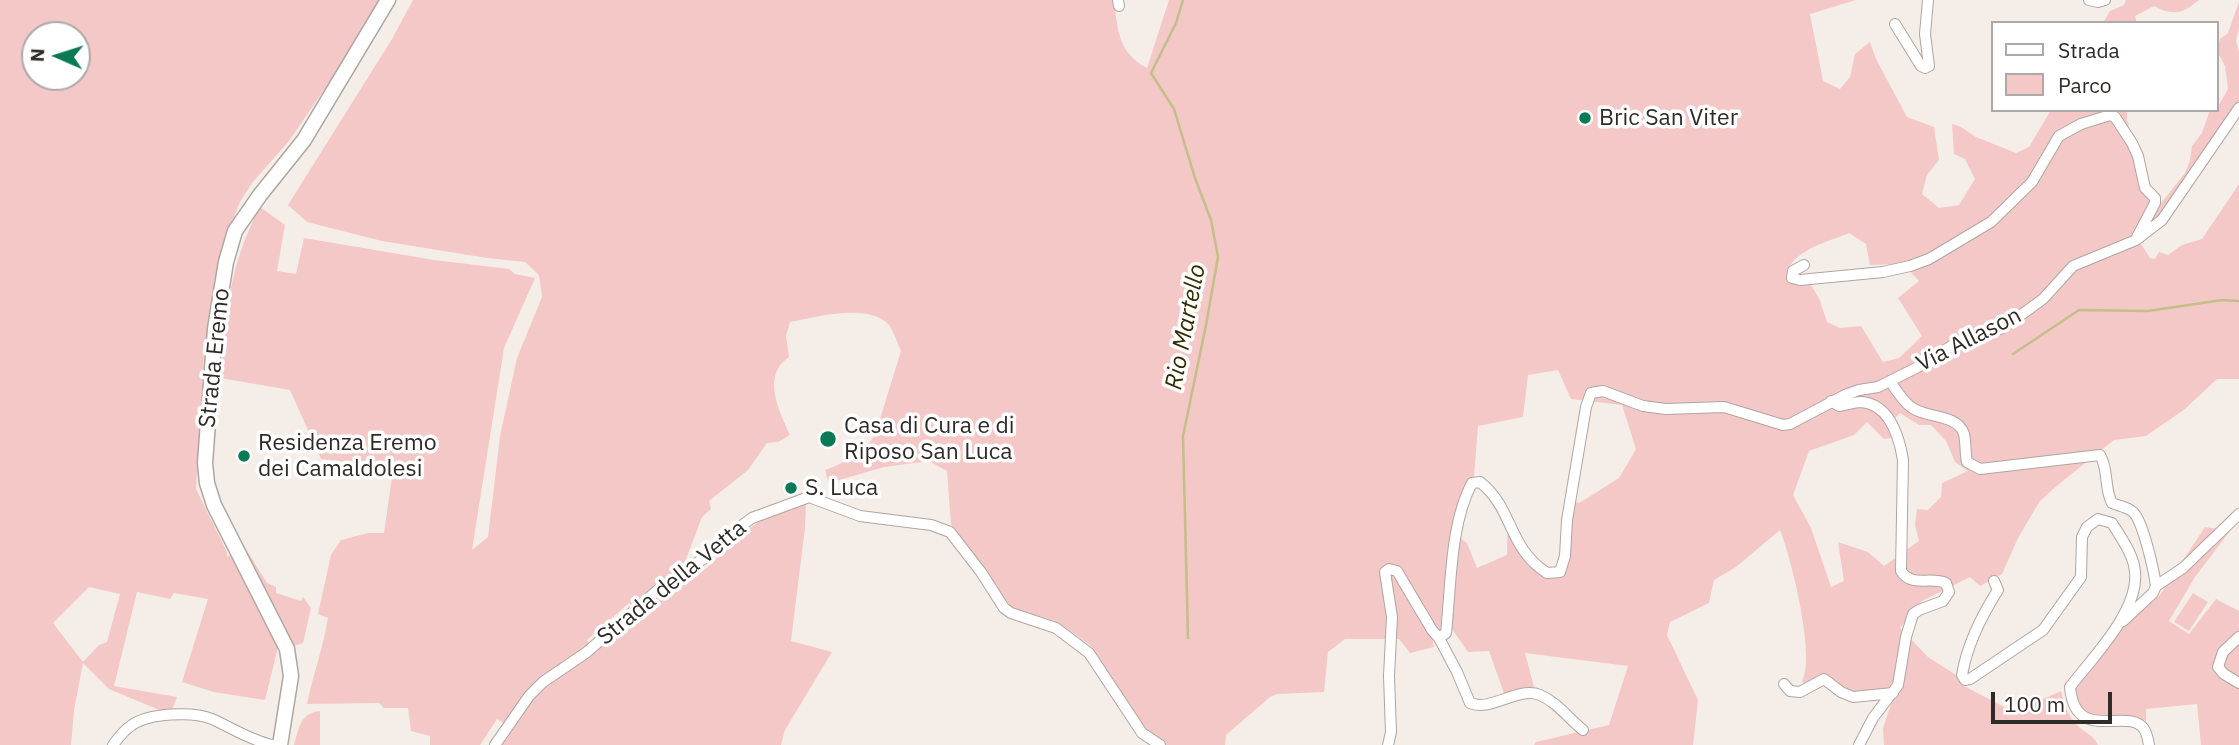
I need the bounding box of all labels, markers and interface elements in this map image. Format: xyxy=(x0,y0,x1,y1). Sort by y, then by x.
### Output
north arrow xyxy=(21,21,91,91)
legend xyxy=(1990,21,2218,112)
text: Strada xyxy=(2058,36,2120,64)
text: N xyxy=(25,48,49,63)
text: Parco xyxy=(2058,71,2112,99)
place label: Bric San Viter xyxy=(1599,104,1738,132)
marker: Bric San Viter xyxy=(1577,110,1593,126)
water label: Rio Martello xyxy=(1160,262,1212,392)
street label: Strada Eremo xyxy=(194,287,236,429)
street label: Via Allason xyxy=(1912,302,2026,378)
place label: Casa di Cura e di Riposo San Luca xyxy=(844,412,1015,466)
place label: Residenza Eremo dei Camaldolesi xyxy=(258,429,437,483)
marker: Casa di Cura e di Riposo San Luca xyxy=(818,429,838,449)
marker: Residenza Eremo dei Camaldolesi xyxy=(236,448,252,464)
place label: S. Luca xyxy=(805,474,878,502)
marker: S. Luca xyxy=(783,480,799,496)
street label: Strada della Vetta xyxy=(592,515,752,651)
scale bar xyxy=(1994,678,2115,722)
text: 100 m xyxy=(2004,690,2065,718)

